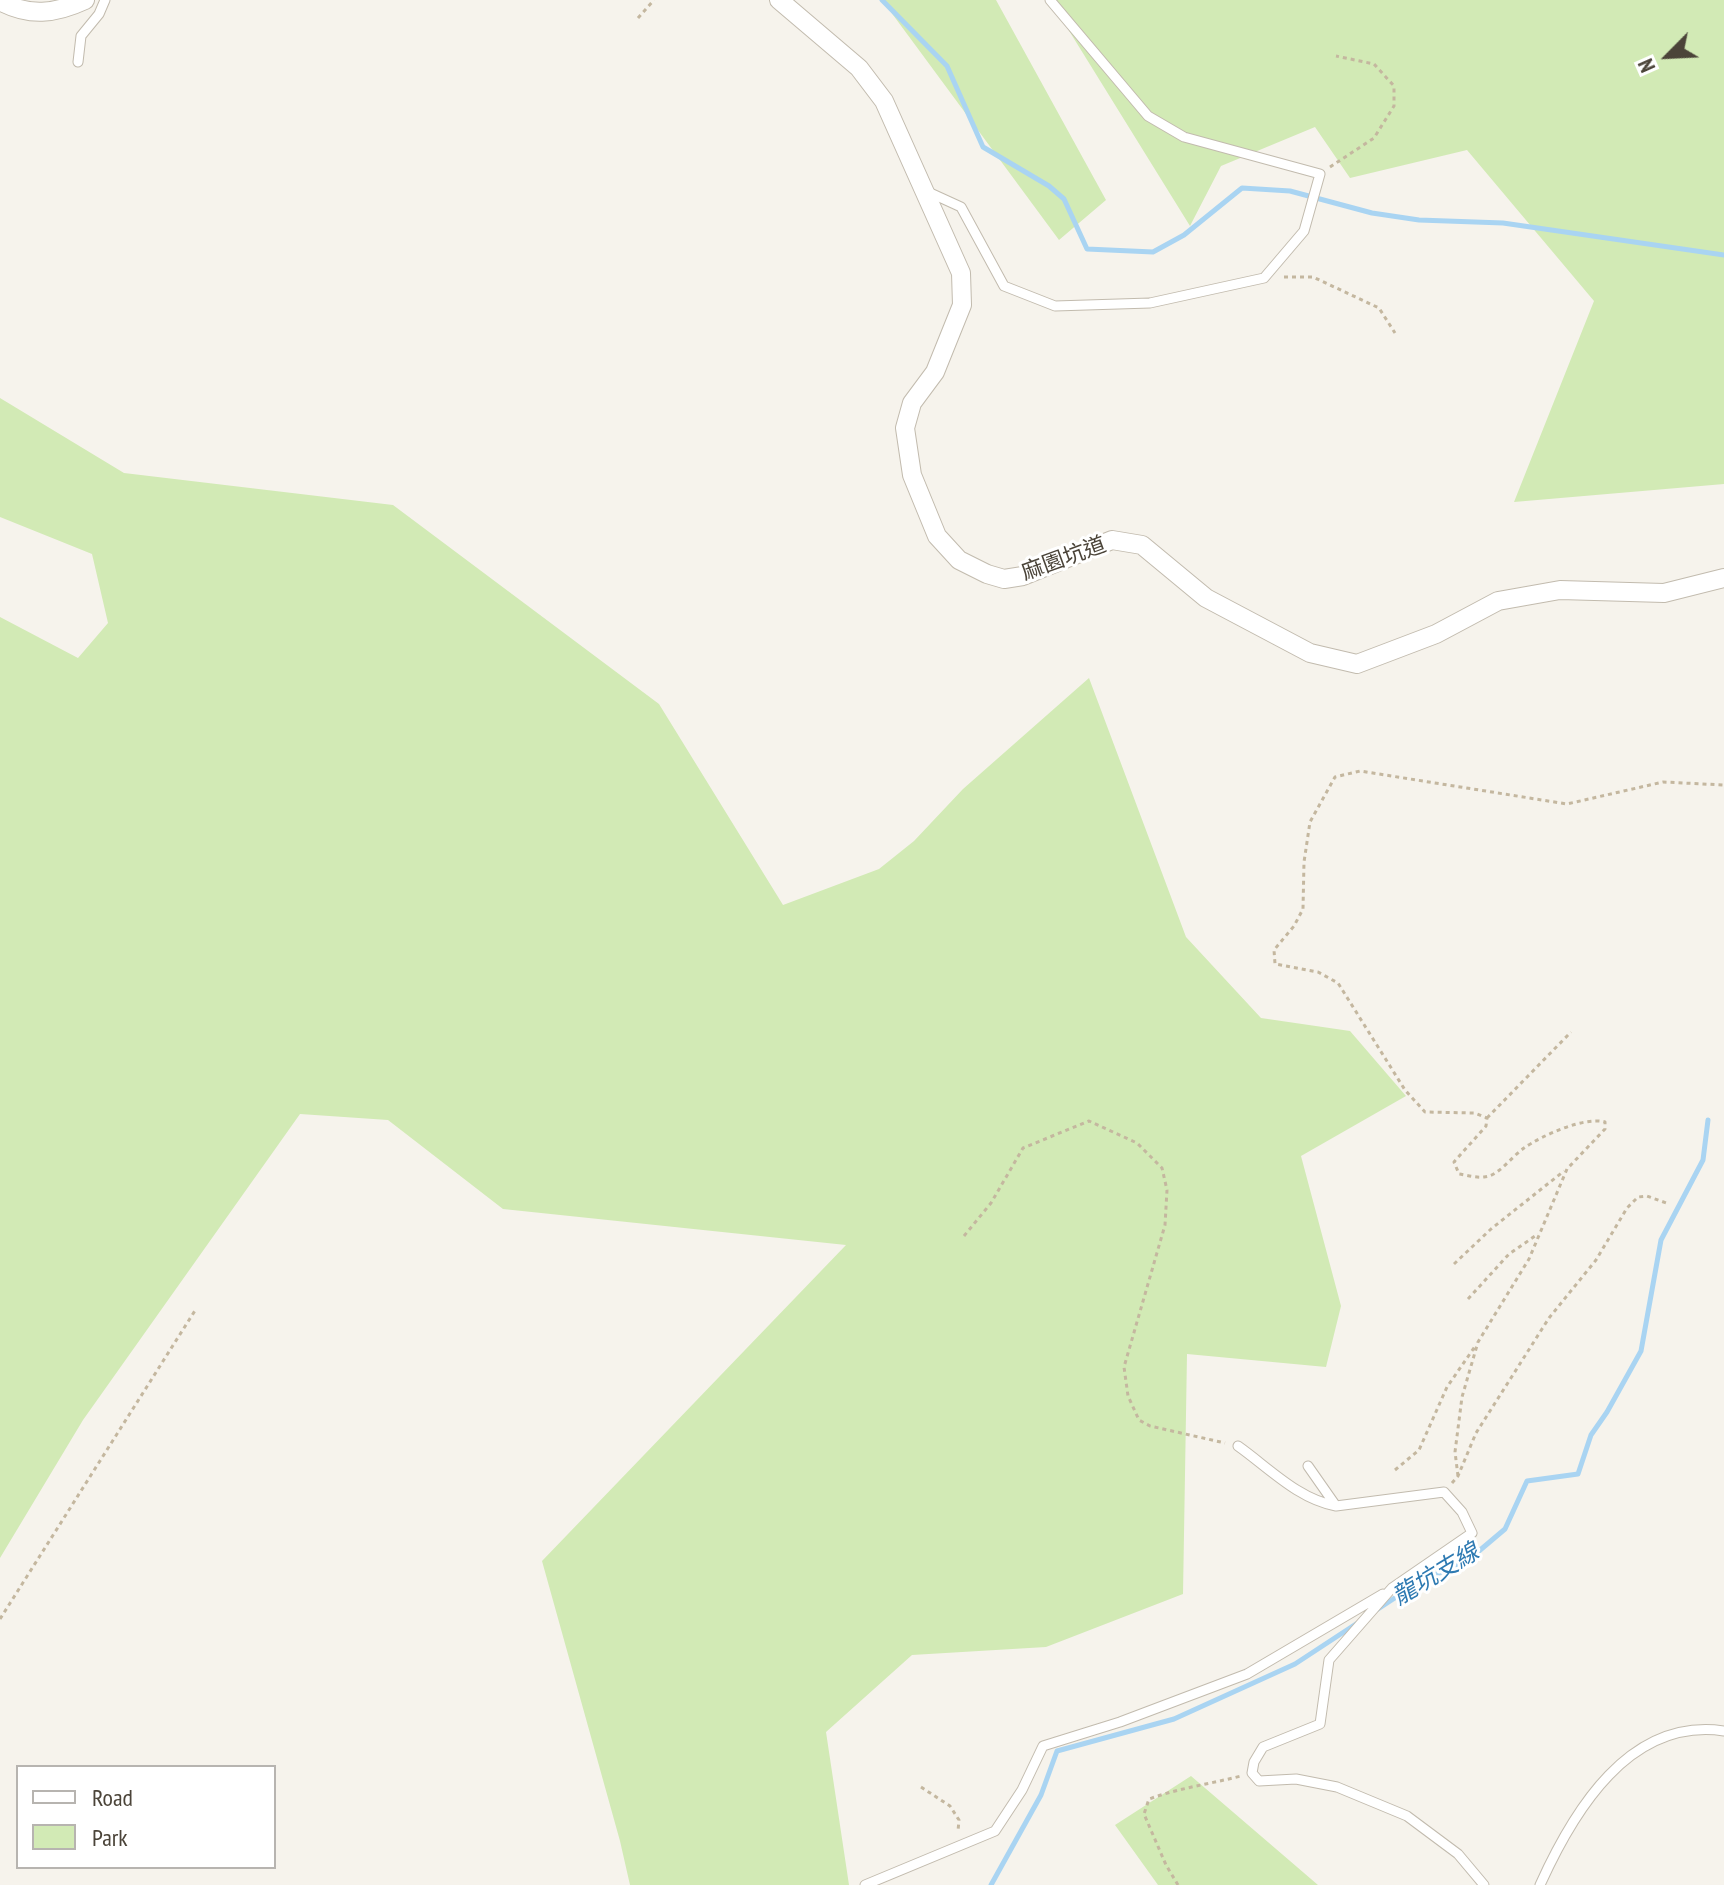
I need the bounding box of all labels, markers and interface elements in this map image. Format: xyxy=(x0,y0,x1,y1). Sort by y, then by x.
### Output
north arrow xyxy=(1628,16,1708,96)
text: N xyxy=(1631,55,1661,77)
street label: 麻園坑道 xyxy=(1018,532,1110,586)
water label: 龍坑支線 xyxy=(1387,1538,1485,1612)
legend xyxy=(16,1765,276,1869)
text: Road xyxy=(92,1782,133,1813)
text: Park xyxy=(92,1822,128,1853)

